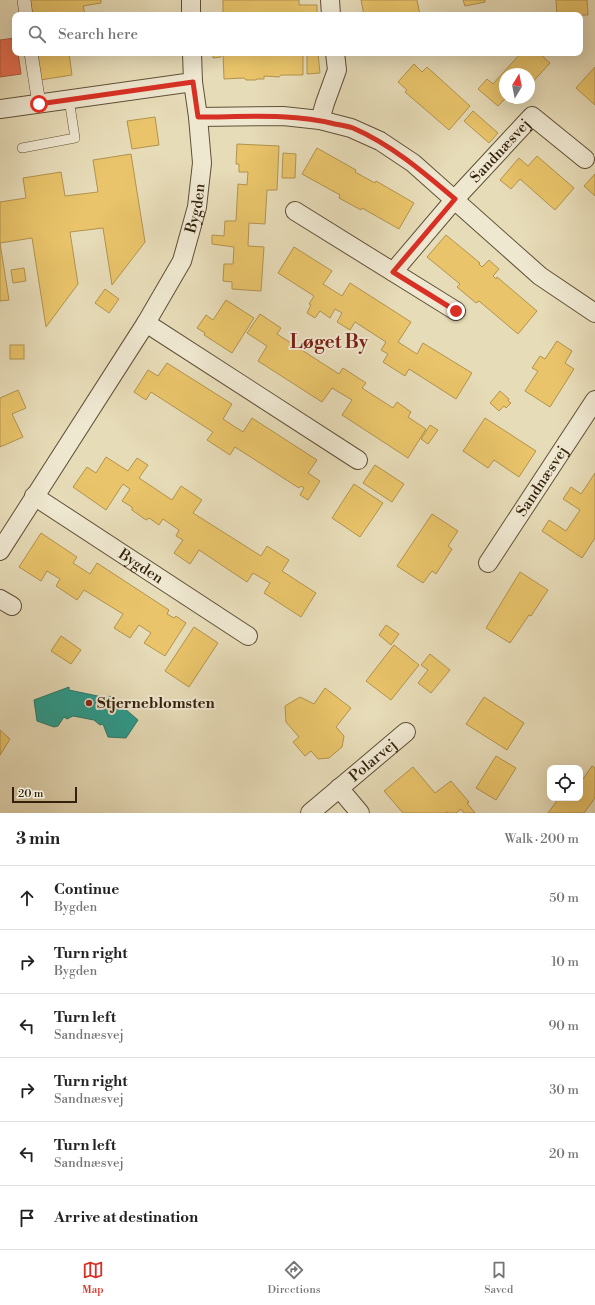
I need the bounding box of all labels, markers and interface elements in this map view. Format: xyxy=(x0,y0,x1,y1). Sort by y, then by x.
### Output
search box xyxy=(12,12,583,56)
icon: search xyxy=(26,23,48,45)
text: Search here xyxy=(58,25,138,44)
north arrow xyxy=(499,68,535,104)
route start xyxy=(30,95,48,113)
street label: Sandnæsvej xyxy=(466,115,535,187)
street label: Bygden xyxy=(181,183,210,236)
route end xyxy=(447,302,465,320)
district label: Løget By xyxy=(290,330,369,354)
street label: Sandnæsvej xyxy=(512,442,572,520)
street label: Bygden xyxy=(114,544,167,588)
place label: Stjerneblomsten xyxy=(97,694,216,713)
marker: Stjerneblomsten xyxy=(84,698,94,708)
street label: Polarvej xyxy=(345,735,401,786)
map controls xyxy=(547,765,583,801)
button: locate xyxy=(547,765,583,801)
scale bar xyxy=(12,785,77,804)
text: 20 m xyxy=(18,787,43,801)
text: 3 min xyxy=(16,828,60,850)
text: Walk · 200 m xyxy=(505,831,579,847)
text: Continue xyxy=(54,880,119,899)
icon: ahead xyxy=(16,887,38,909)
text: 50 m xyxy=(549,890,579,906)
text: Bygden xyxy=(54,899,97,915)
text: Turn right xyxy=(54,944,128,963)
icon: right xyxy=(16,951,38,973)
text: 10 m xyxy=(551,954,579,970)
text: Bygden xyxy=(54,963,97,979)
text: Turn left xyxy=(54,1008,116,1027)
icon: left xyxy=(16,1015,38,1037)
text: 90 m xyxy=(548,1018,579,1034)
text: Sandnæsvej xyxy=(54,1027,124,1043)
text: Turn right xyxy=(54,1072,128,1091)
icon: right xyxy=(16,1079,38,1101)
text: 30 m xyxy=(549,1082,579,1098)
text: Sandnæsvej xyxy=(54,1091,124,1107)
text: Turn left xyxy=(54,1136,116,1155)
icon: left xyxy=(16,1143,38,1165)
text: 20 m xyxy=(549,1146,579,1162)
text: Sandnæsvej xyxy=(54,1155,124,1171)
icon: arrive xyxy=(16,1207,38,1229)
text: Arrive at destination xyxy=(54,1208,198,1227)
tab: Map xyxy=(82,1259,104,1297)
tab: Directions xyxy=(268,1259,321,1297)
tab: Saved xyxy=(484,1259,513,1297)

